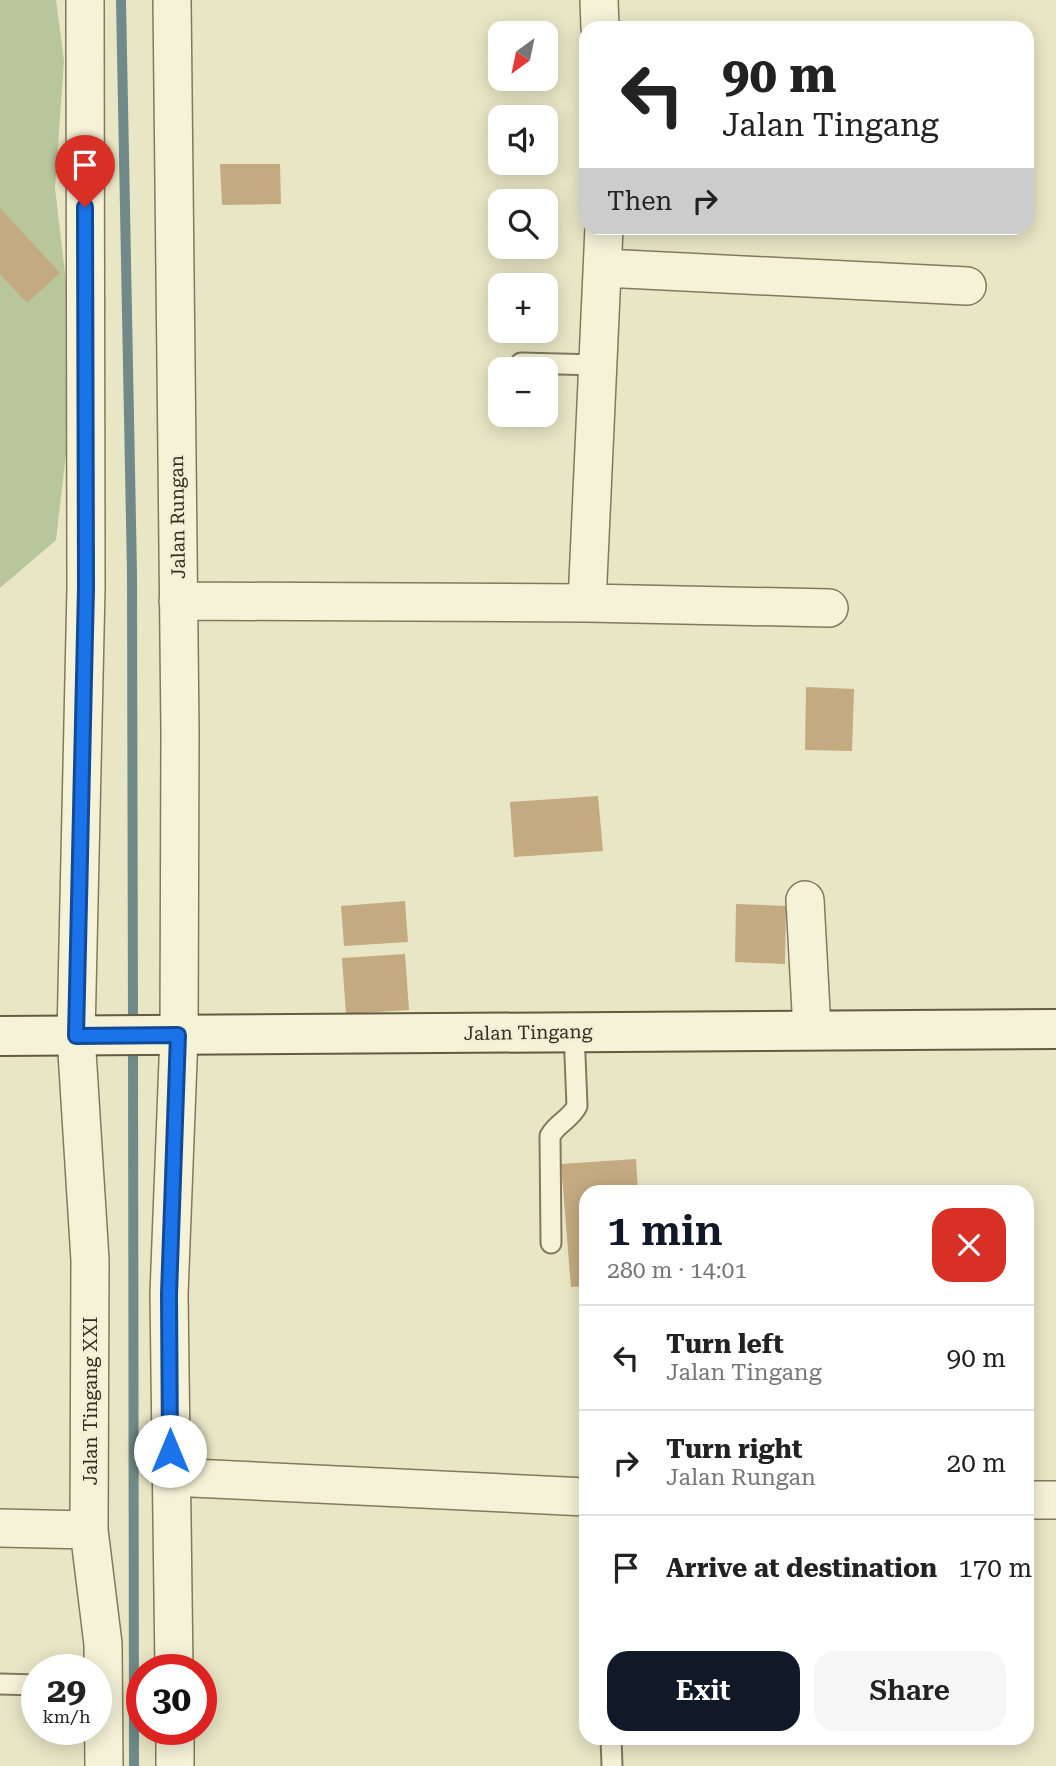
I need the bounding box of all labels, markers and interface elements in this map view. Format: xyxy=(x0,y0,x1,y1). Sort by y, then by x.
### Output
north arrow xyxy=(488,21,558,91)
map controls xyxy=(488,21,558,427)
text: 90 m xyxy=(722,47,837,104)
icon: left xyxy=(607,49,698,140)
button: sound xyxy=(488,105,558,175)
text: Jalan Tingang xyxy=(722,106,939,144)
pin xyxy=(55,135,115,207)
icon: arrive xyxy=(66,146,104,184)
icon: right xyxy=(686,182,724,220)
text: Then xyxy=(607,186,672,216)
button: search xyxy=(488,189,558,259)
button: + xyxy=(488,273,558,343)
button: − xyxy=(488,357,558,427)
street label: Jalan Rungan xyxy=(165,455,190,579)
street label: Jalan Tingang xyxy=(463,1020,593,1045)
text: 1 min xyxy=(607,1206,723,1255)
button: close xyxy=(932,1208,1006,1282)
text: 280 m · 14:01 xyxy=(607,1257,747,1284)
street label: Jalan Tingang XXI xyxy=(79,1317,102,1485)
text: Turn left xyxy=(666,1329,784,1359)
icon: left xyxy=(607,1339,645,1377)
text: 90 m xyxy=(947,1343,1006,1373)
text: Jalan Tingang xyxy=(666,1359,822,1386)
position arrow xyxy=(133,1414,207,1488)
text: Turn right xyxy=(666,1434,802,1464)
icon: right xyxy=(607,1444,645,1482)
text: 20 m xyxy=(947,1448,1006,1478)
text: Jalan Rungan xyxy=(666,1464,816,1491)
icon: arrive xyxy=(607,1549,645,1587)
text: Arrive at destination xyxy=(666,1553,937,1583)
text: 170 m xyxy=(958,1553,1032,1583)
button: Exit xyxy=(607,1651,800,1731)
button: Share xyxy=(814,1651,1006,1731)
speed limit sign: 30 xyxy=(126,1654,217,1745)
text: 29 xyxy=(47,1670,86,1711)
text: km/h xyxy=(42,1706,91,1727)

